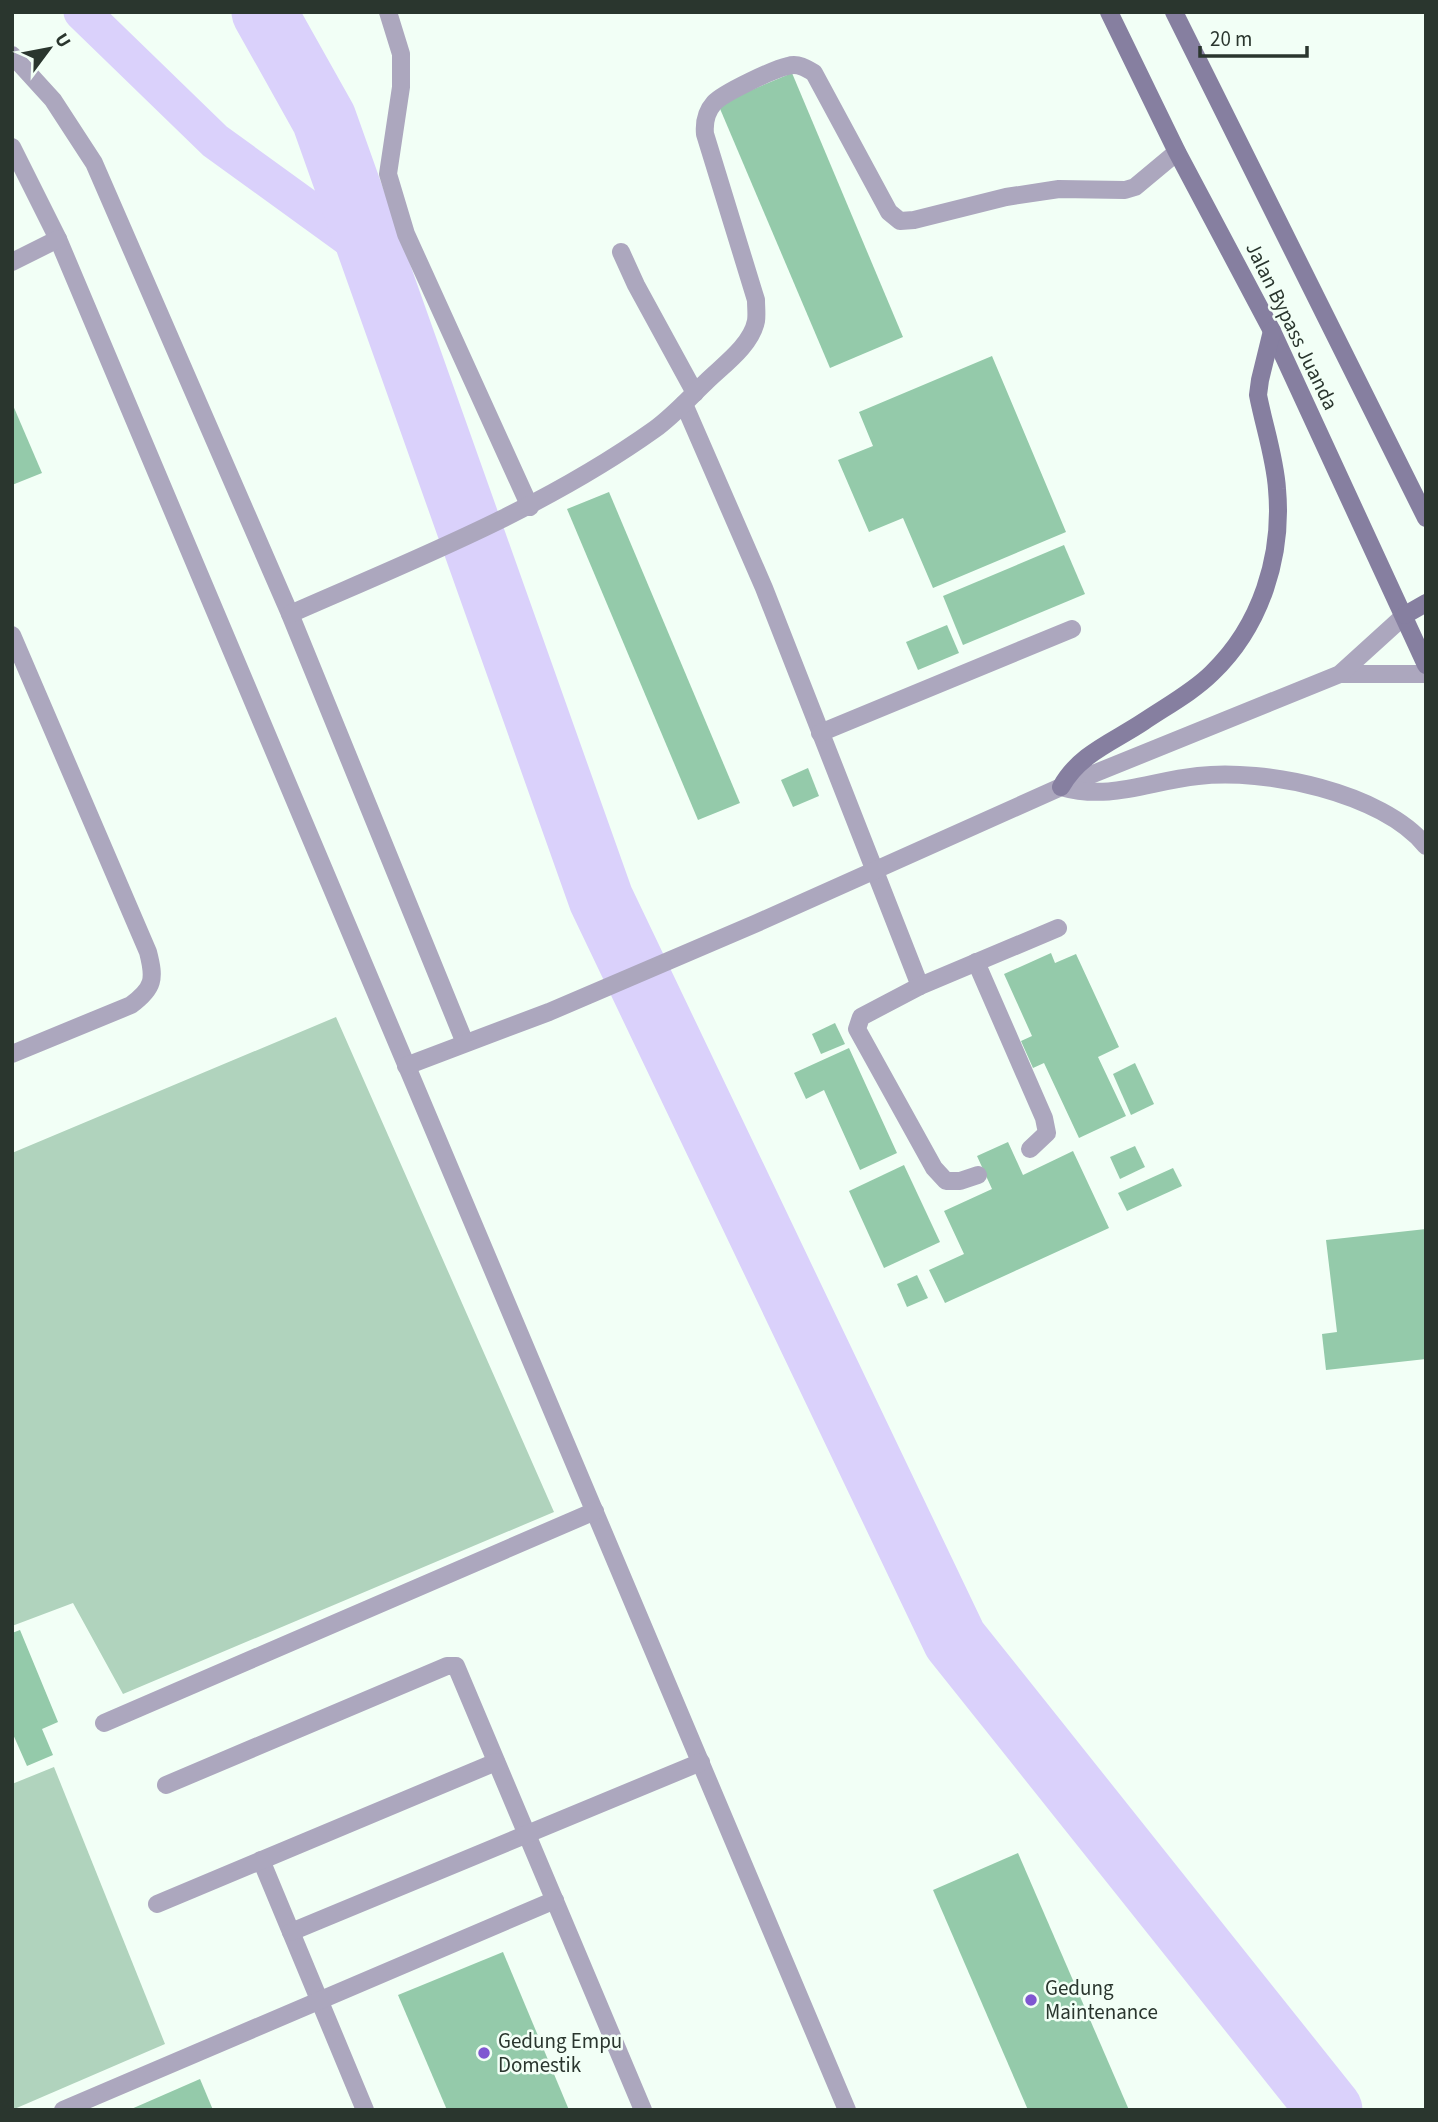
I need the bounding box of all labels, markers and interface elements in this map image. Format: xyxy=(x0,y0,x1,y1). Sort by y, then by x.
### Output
north arrow xyxy=(14,14,84,84)
scale bar xyxy=(1200,14,1307,58)
text: 20 m xyxy=(1210,24,1252,54)
text: U xyxy=(47,28,77,53)
street label: Jalan Bypass Juanda xyxy=(1238,237,1346,415)
place label: Gedung Maintenance xyxy=(1045,1973,1158,2027)
marker: Gedung Maintenance xyxy=(1023,1992,1039,2008)
place label: Gedung Empu Domestik xyxy=(498,2026,622,2080)
marker: Gedung Empu Domestik xyxy=(476,2045,492,2061)

